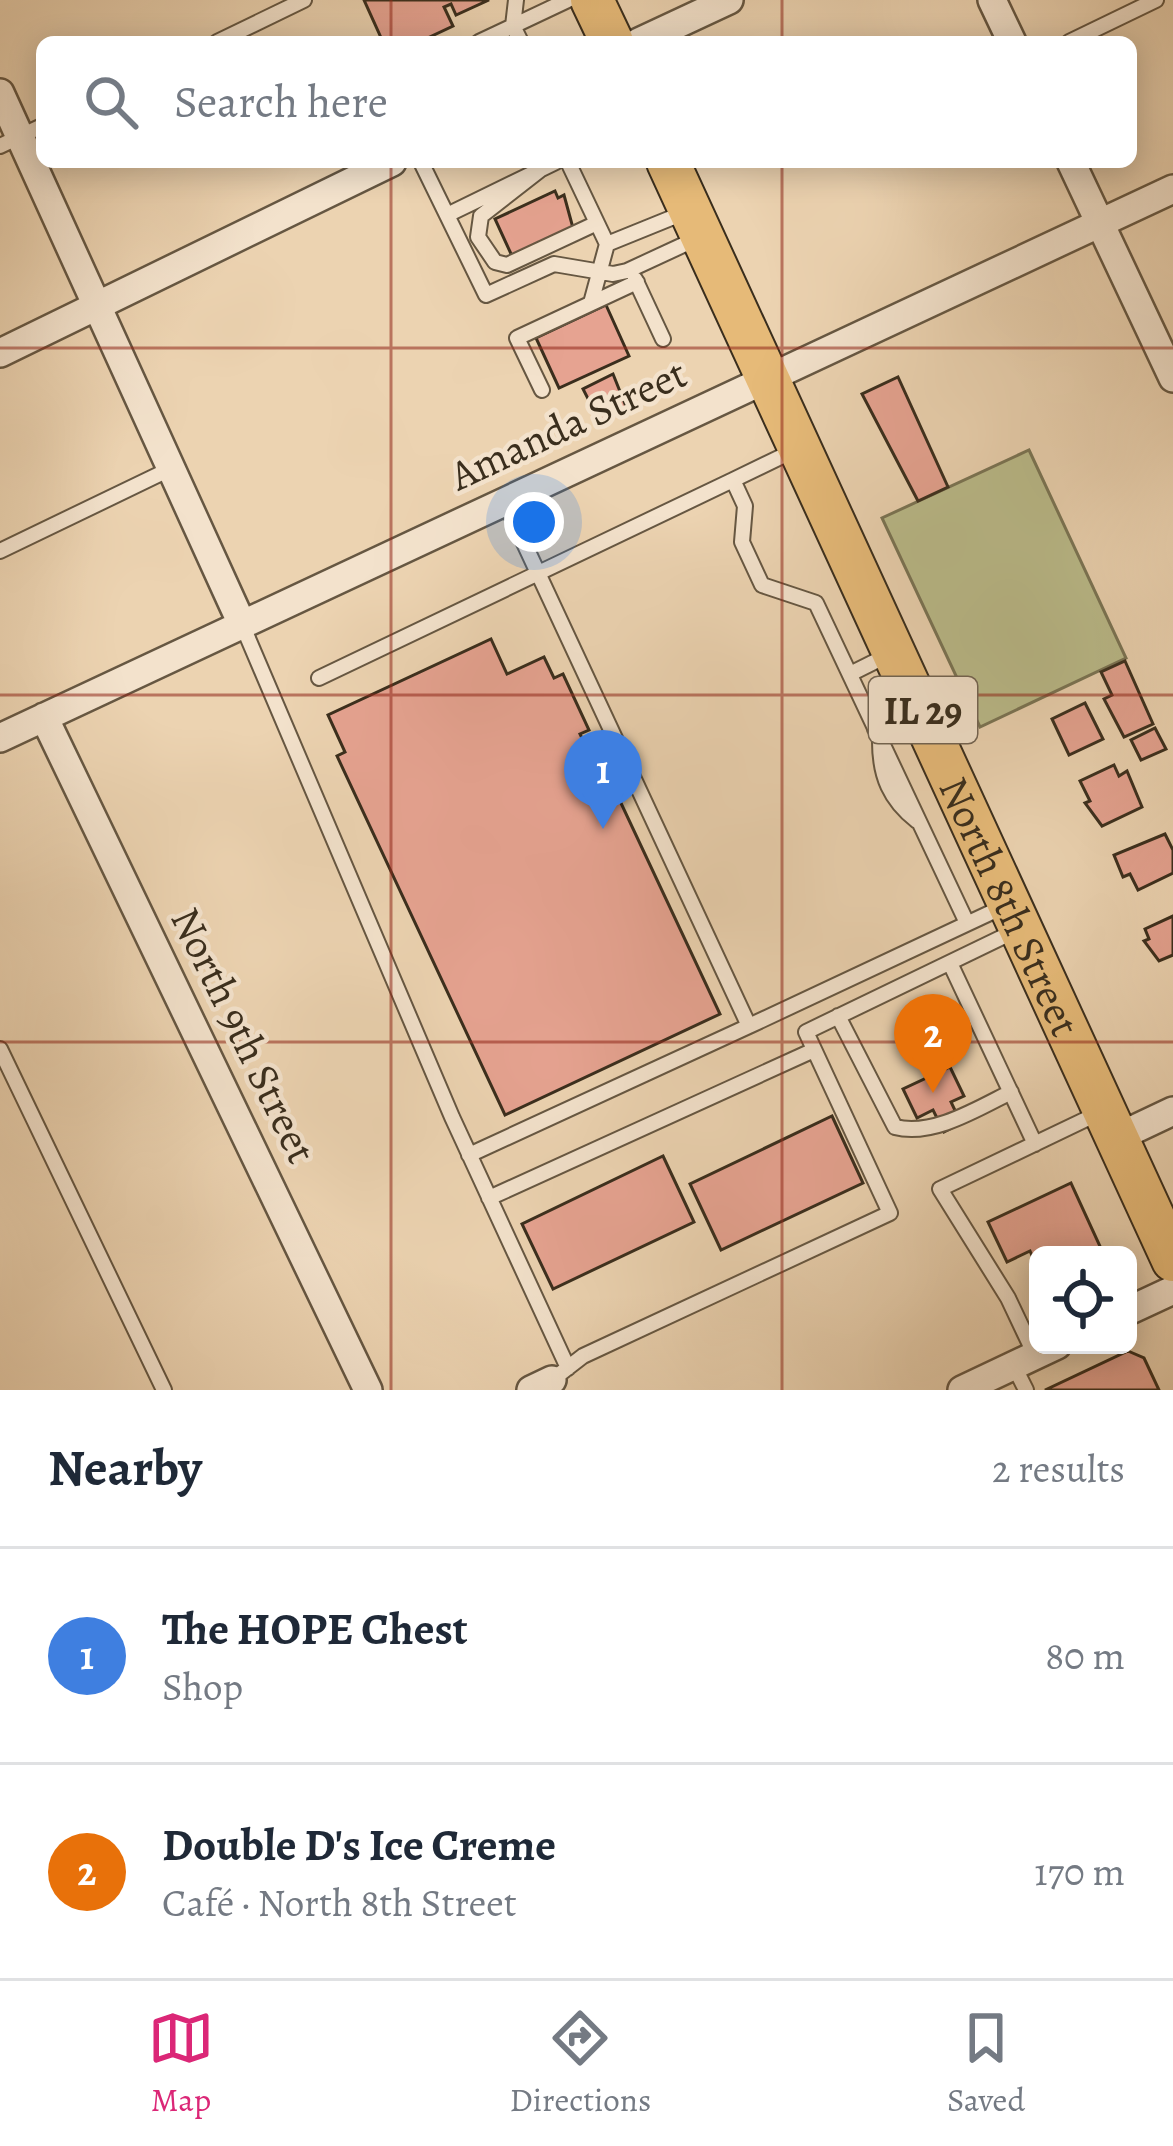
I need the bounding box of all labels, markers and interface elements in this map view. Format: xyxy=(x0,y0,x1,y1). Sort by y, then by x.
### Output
search box xyxy=(36,36,1137,168)
icon: search xyxy=(78,69,144,135)
text: Search here xyxy=(174,71,388,133)
street label: Amanda Street xyxy=(440,344,696,504)
your location xyxy=(504,492,564,552)
road number: IL 29 xyxy=(869,677,977,743)
pin: 1 xyxy=(564,730,642,829)
street label: North 8th Street xyxy=(926,767,1095,1045)
street label: North 9th Street xyxy=(157,898,331,1173)
pin: 2 xyxy=(894,994,972,1093)
map controls xyxy=(1029,1246,1137,1354)
button: locate xyxy=(1029,1246,1137,1354)
text: Nearby xyxy=(48,1433,202,1503)
text: 2 results xyxy=(992,1442,1125,1495)
text: The HOPE Chest xyxy=(162,1598,468,1660)
text: 1 xyxy=(80,1629,94,1682)
text: 80 m xyxy=(1045,1629,1125,1682)
text: Shop xyxy=(162,1660,243,1713)
text: Double D's Ice Creme xyxy=(162,1814,556,1876)
text: 2 xyxy=(78,1845,96,1898)
text: 170 m xyxy=(1034,1845,1125,1898)
text: Café · North 8th Street xyxy=(162,1876,517,1929)
tab: Map xyxy=(148,2005,214,2122)
tab: Directions xyxy=(510,2005,651,2122)
tab: Saved xyxy=(947,2005,1025,2122)

